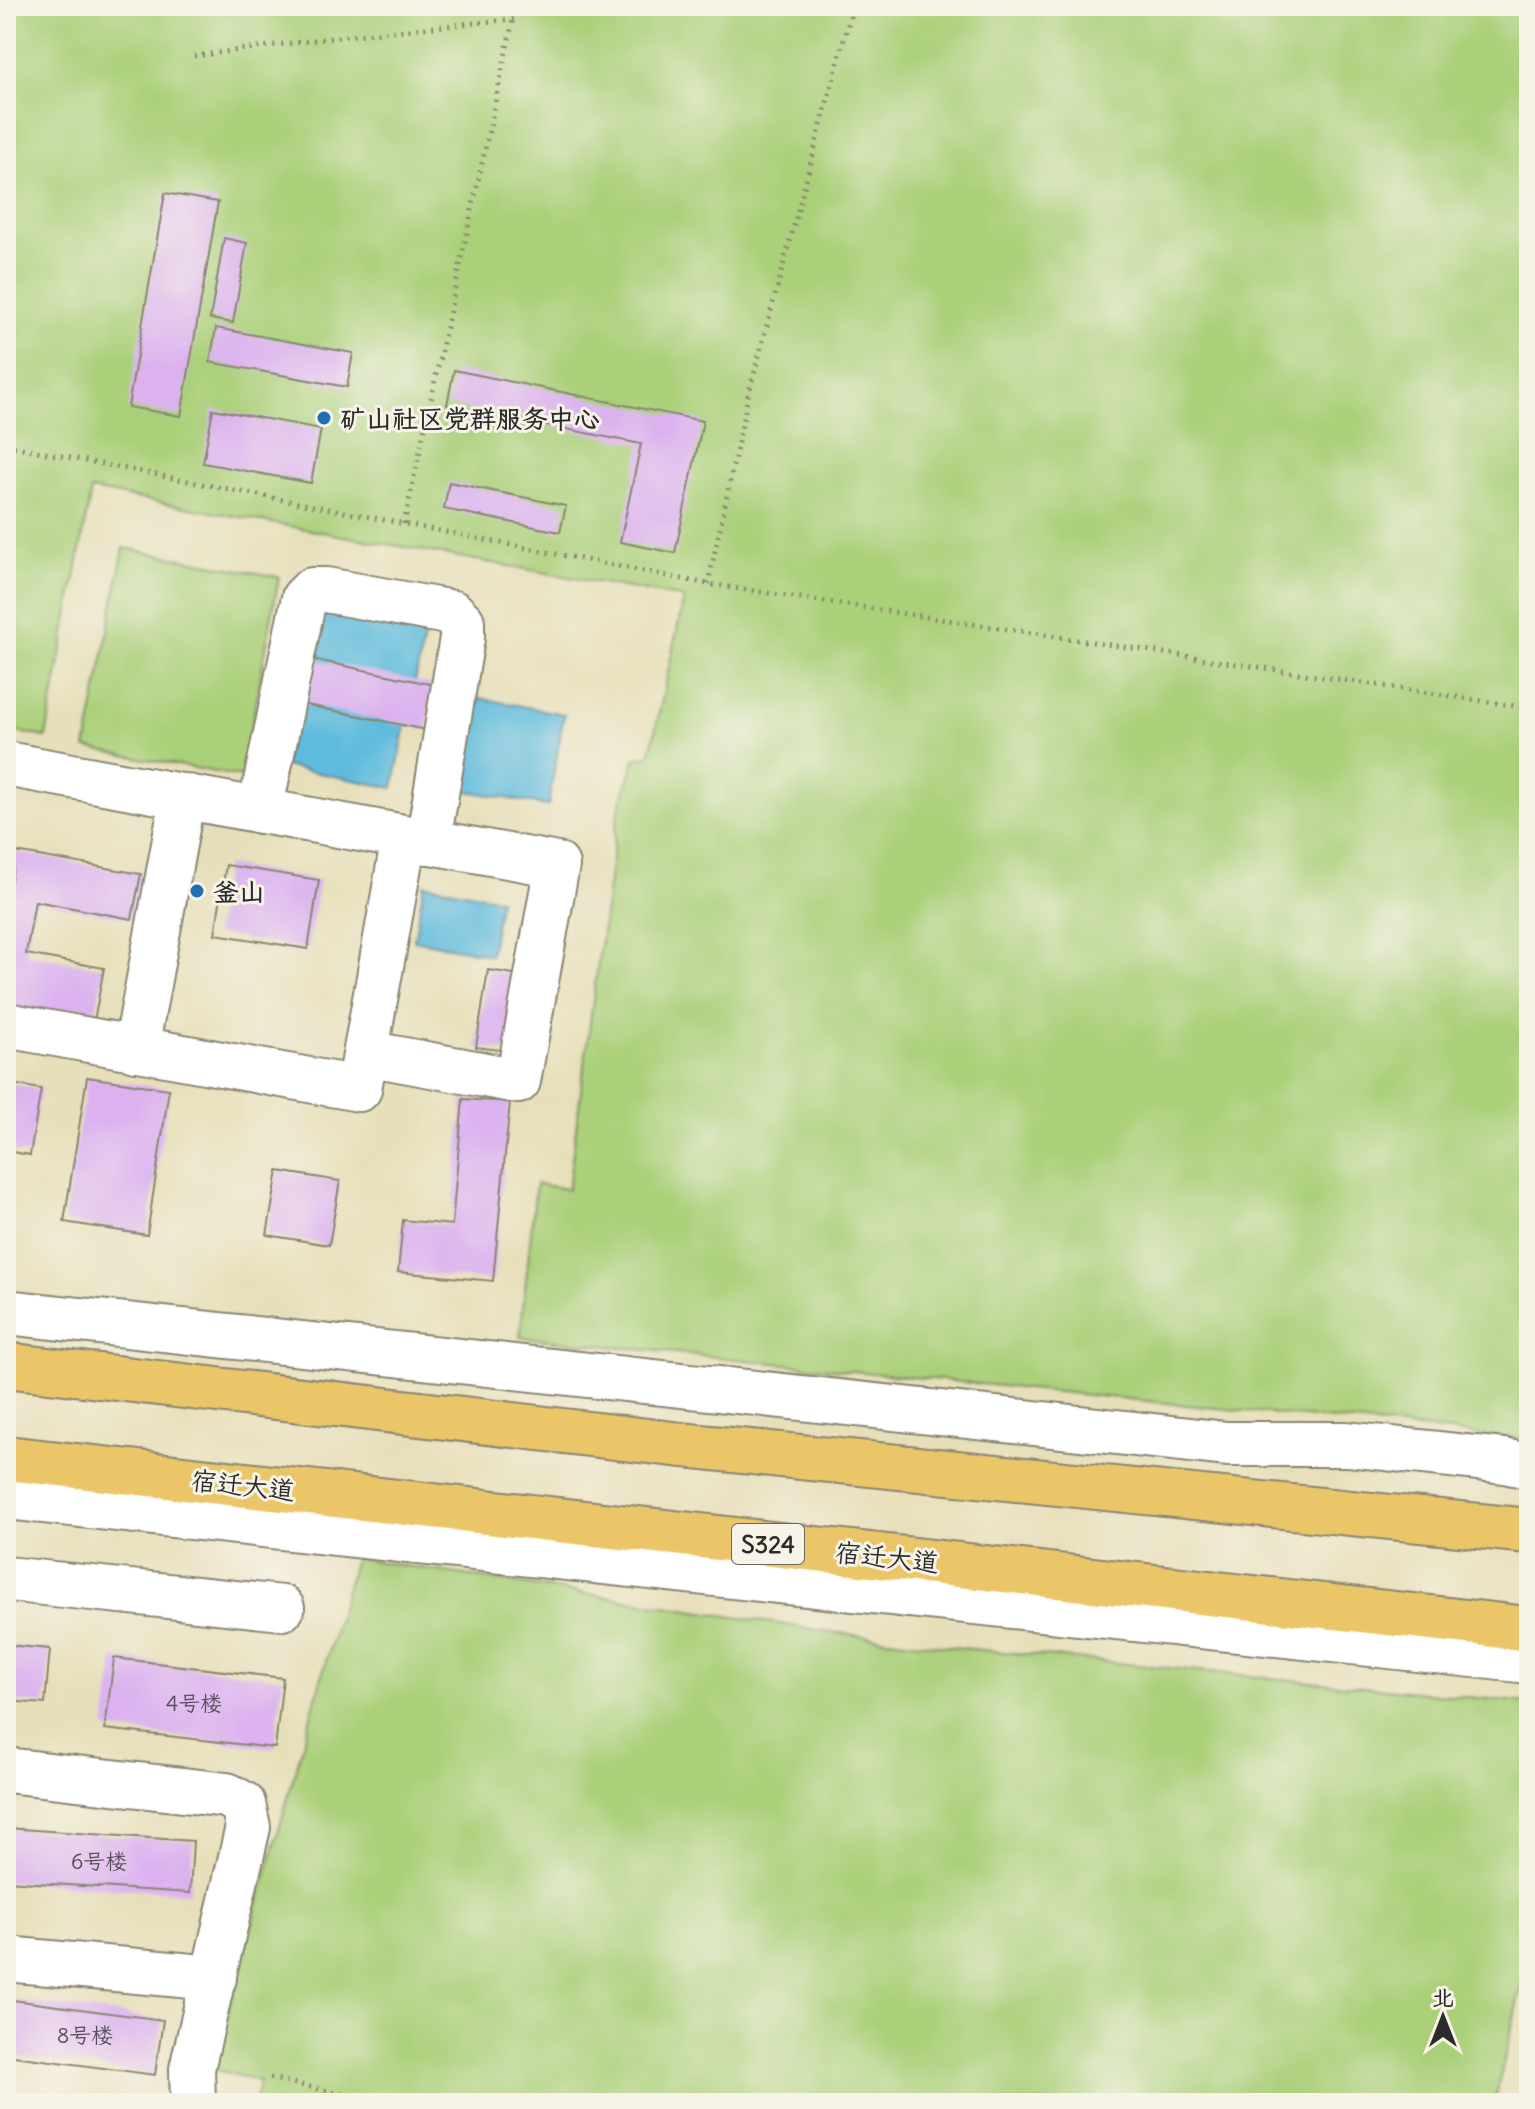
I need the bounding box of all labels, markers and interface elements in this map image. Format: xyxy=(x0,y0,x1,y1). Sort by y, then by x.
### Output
place label: 矿山社区党群服务中心 xyxy=(340,402,600,435)
marker: 矿山社区党群服务中心 xyxy=(315,409,333,427)
place label: 釜山 xyxy=(213,875,265,908)
marker: 釜山 xyxy=(188,882,206,900)
street label: 宿迁大道 xyxy=(190,1463,296,1507)
road number: S324 xyxy=(732,1524,804,1564)
street label: 宿迁大道 xyxy=(834,1535,940,1579)
house number: 4号楼 xyxy=(166,1689,222,1717)
house number: 6号楼 xyxy=(71,1847,127,1875)
north arrow xyxy=(1403,1977,1483,2057)
text: 北 xyxy=(1432,1983,1454,2011)
house number: 8号楼 xyxy=(57,2021,113,2049)

